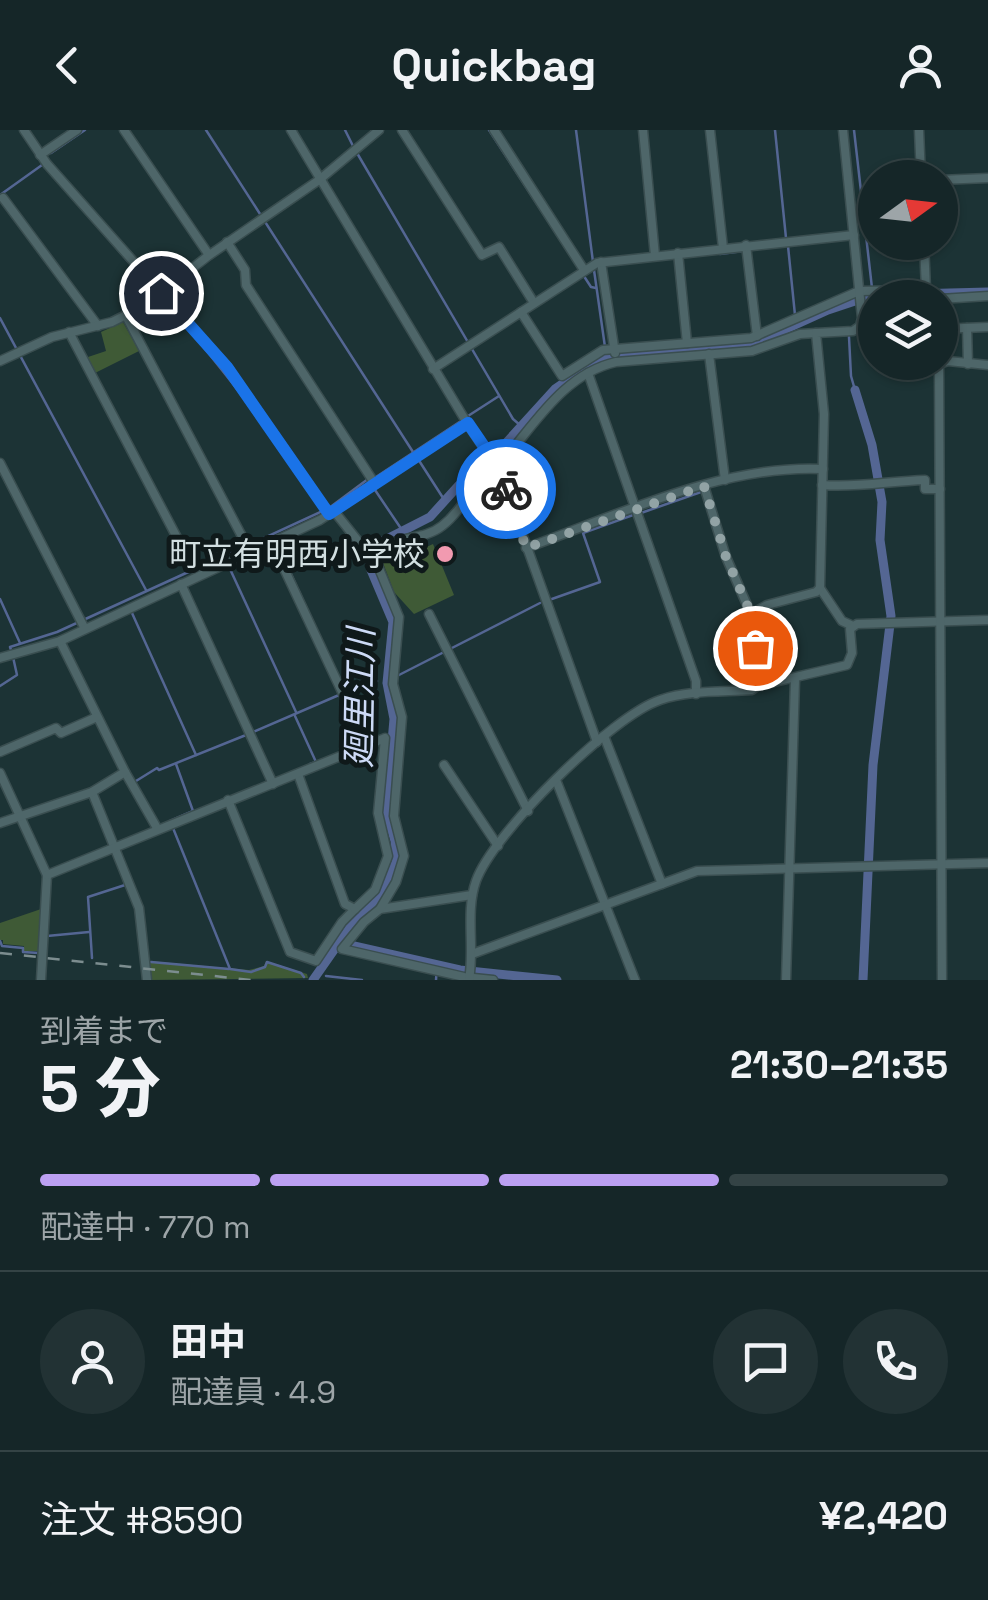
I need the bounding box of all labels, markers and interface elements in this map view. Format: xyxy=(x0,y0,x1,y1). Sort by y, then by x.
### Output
text: Quickbag xyxy=(392,37,596,94)
icon: back xyxy=(40,38,95,93)
icon: person xyxy=(893,38,948,93)
north arrow xyxy=(858,160,958,260)
map controls xyxy=(858,160,958,380)
pin xyxy=(119,251,204,336)
icon: home xyxy=(134,266,189,321)
button: layers xyxy=(858,280,958,380)
courier xyxy=(456,439,556,539)
icon: bike xyxy=(479,462,534,517)
place label: 町立有明西小学校 xyxy=(169,534,425,574)
marker: 町立有明西小学校 xyxy=(434,543,456,565)
pin xyxy=(713,606,798,691)
icon: bag xyxy=(728,621,783,676)
water label: 廻里江川 xyxy=(337,624,383,768)
text: 到着まで xyxy=(40,1011,168,1051)
text: 21:30–21:35 xyxy=(730,1041,948,1089)
text: 5 分 xyxy=(40,1047,161,1130)
text: 配達中 · 770 m xyxy=(40,1207,251,1247)
button: person xyxy=(40,1309,145,1414)
button: chat xyxy=(713,1309,818,1414)
button: phone xyxy=(843,1309,948,1414)
text: 田中 xyxy=(170,1318,246,1366)
text: 配達員 · 4.9 xyxy=(170,1372,336,1412)
text: ¥2,420 xyxy=(819,1492,948,1540)
text: 注文 #8590 xyxy=(40,1496,244,1544)

